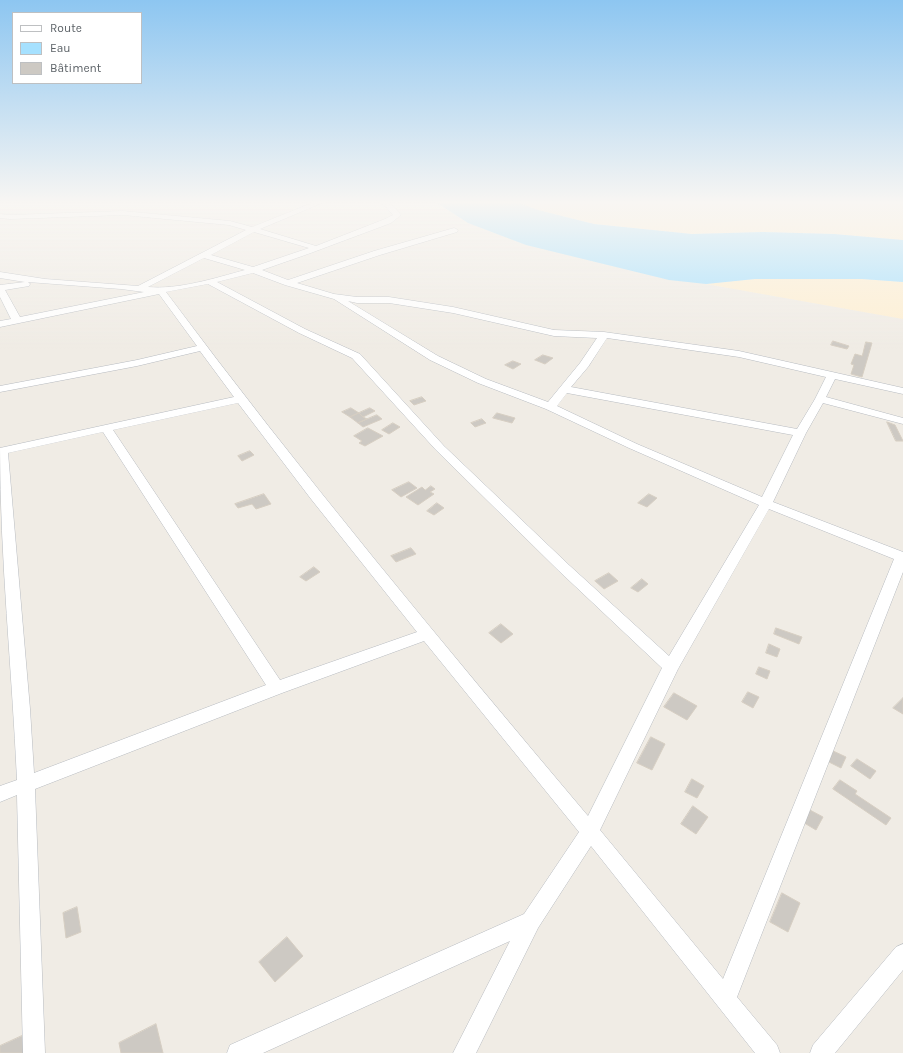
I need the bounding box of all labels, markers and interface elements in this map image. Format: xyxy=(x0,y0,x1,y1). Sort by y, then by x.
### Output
legend xyxy=(12,12,142,84)
text: Route xyxy=(50,21,82,35)
text: Eau xyxy=(50,41,71,55)
text: Bâtiment xyxy=(50,61,101,75)

